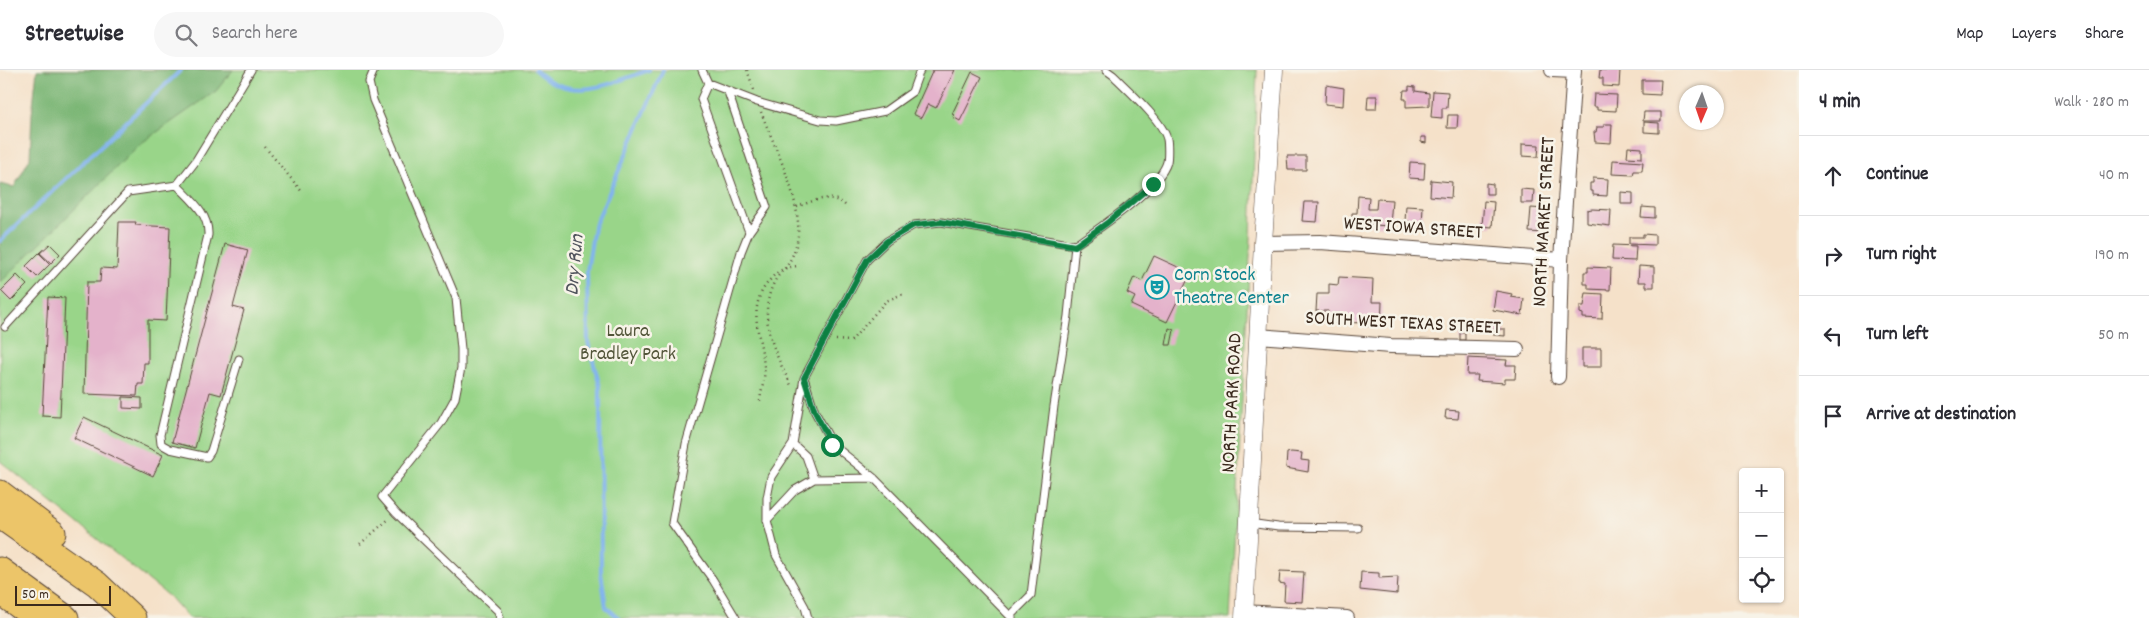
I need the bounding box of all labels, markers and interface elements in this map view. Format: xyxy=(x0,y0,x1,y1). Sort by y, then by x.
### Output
search box xyxy=(154,12,504,57)
text: Streetwise xyxy=(25,18,124,52)
icon: search xyxy=(172,21,200,49)
text: Search here xyxy=(212,21,298,48)
text: Map xyxy=(1956,22,1983,47)
text: Layers xyxy=(2011,22,2057,47)
text: Share xyxy=(2085,22,2124,47)
north arrow xyxy=(1679,85,1724,130)
text: 4 min xyxy=(1819,88,1861,118)
text: Walk · 280 m xyxy=(2054,91,2129,114)
street label: NORTH MARKET STREET xyxy=(1527,136,1563,308)
icon: ahead xyxy=(1819,162,1847,190)
text: Continue xyxy=(1866,162,1928,189)
text: 40 m xyxy=(2099,164,2129,187)
route end xyxy=(1142,173,1165,196)
street label: WEST IOWA STREET xyxy=(1343,210,1483,248)
water label: Dry Run xyxy=(558,232,594,297)
icon: right xyxy=(1819,242,1847,270)
text: Turn right xyxy=(1866,242,1937,269)
text: 190 m xyxy=(2095,244,2129,267)
place label: Corn Stock Theatre Center xyxy=(1174,262,1290,313)
theatre icon: Corn Stock Theatre Center xyxy=(1144,274,1170,300)
street label: SOUTH WEST TEXAS STREET xyxy=(1304,305,1502,343)
park label: Laura Bradley Park xyxy=(580,318,676,369)
icon: left xyxy=(1819,322,1847,350)
text: Turn left xyxy=(1866,322,1929,349)
text: 50 m xyxy=(2098,324,2129,347)
street label: NORTH PARK ROAD xyxy=(1215,332,1251,474)
icon: arrive xyxy=(1819,402,1847,430)
text: Arrive at destination xyxy=(1866,402,2016,429)
route start xyxy=(821,434,844,457)
map controls xyxy=(1739,468,1784,603)
button: + xyxy=(1739,468,1784,513)
button: − xyxy=(1739,513,1784,558)
button: locate xyxy=(1739,558,1784,603)
scale bar xyxy=(15,583,111,606)
text: 50 m xyxy=(22,585,49,605)

